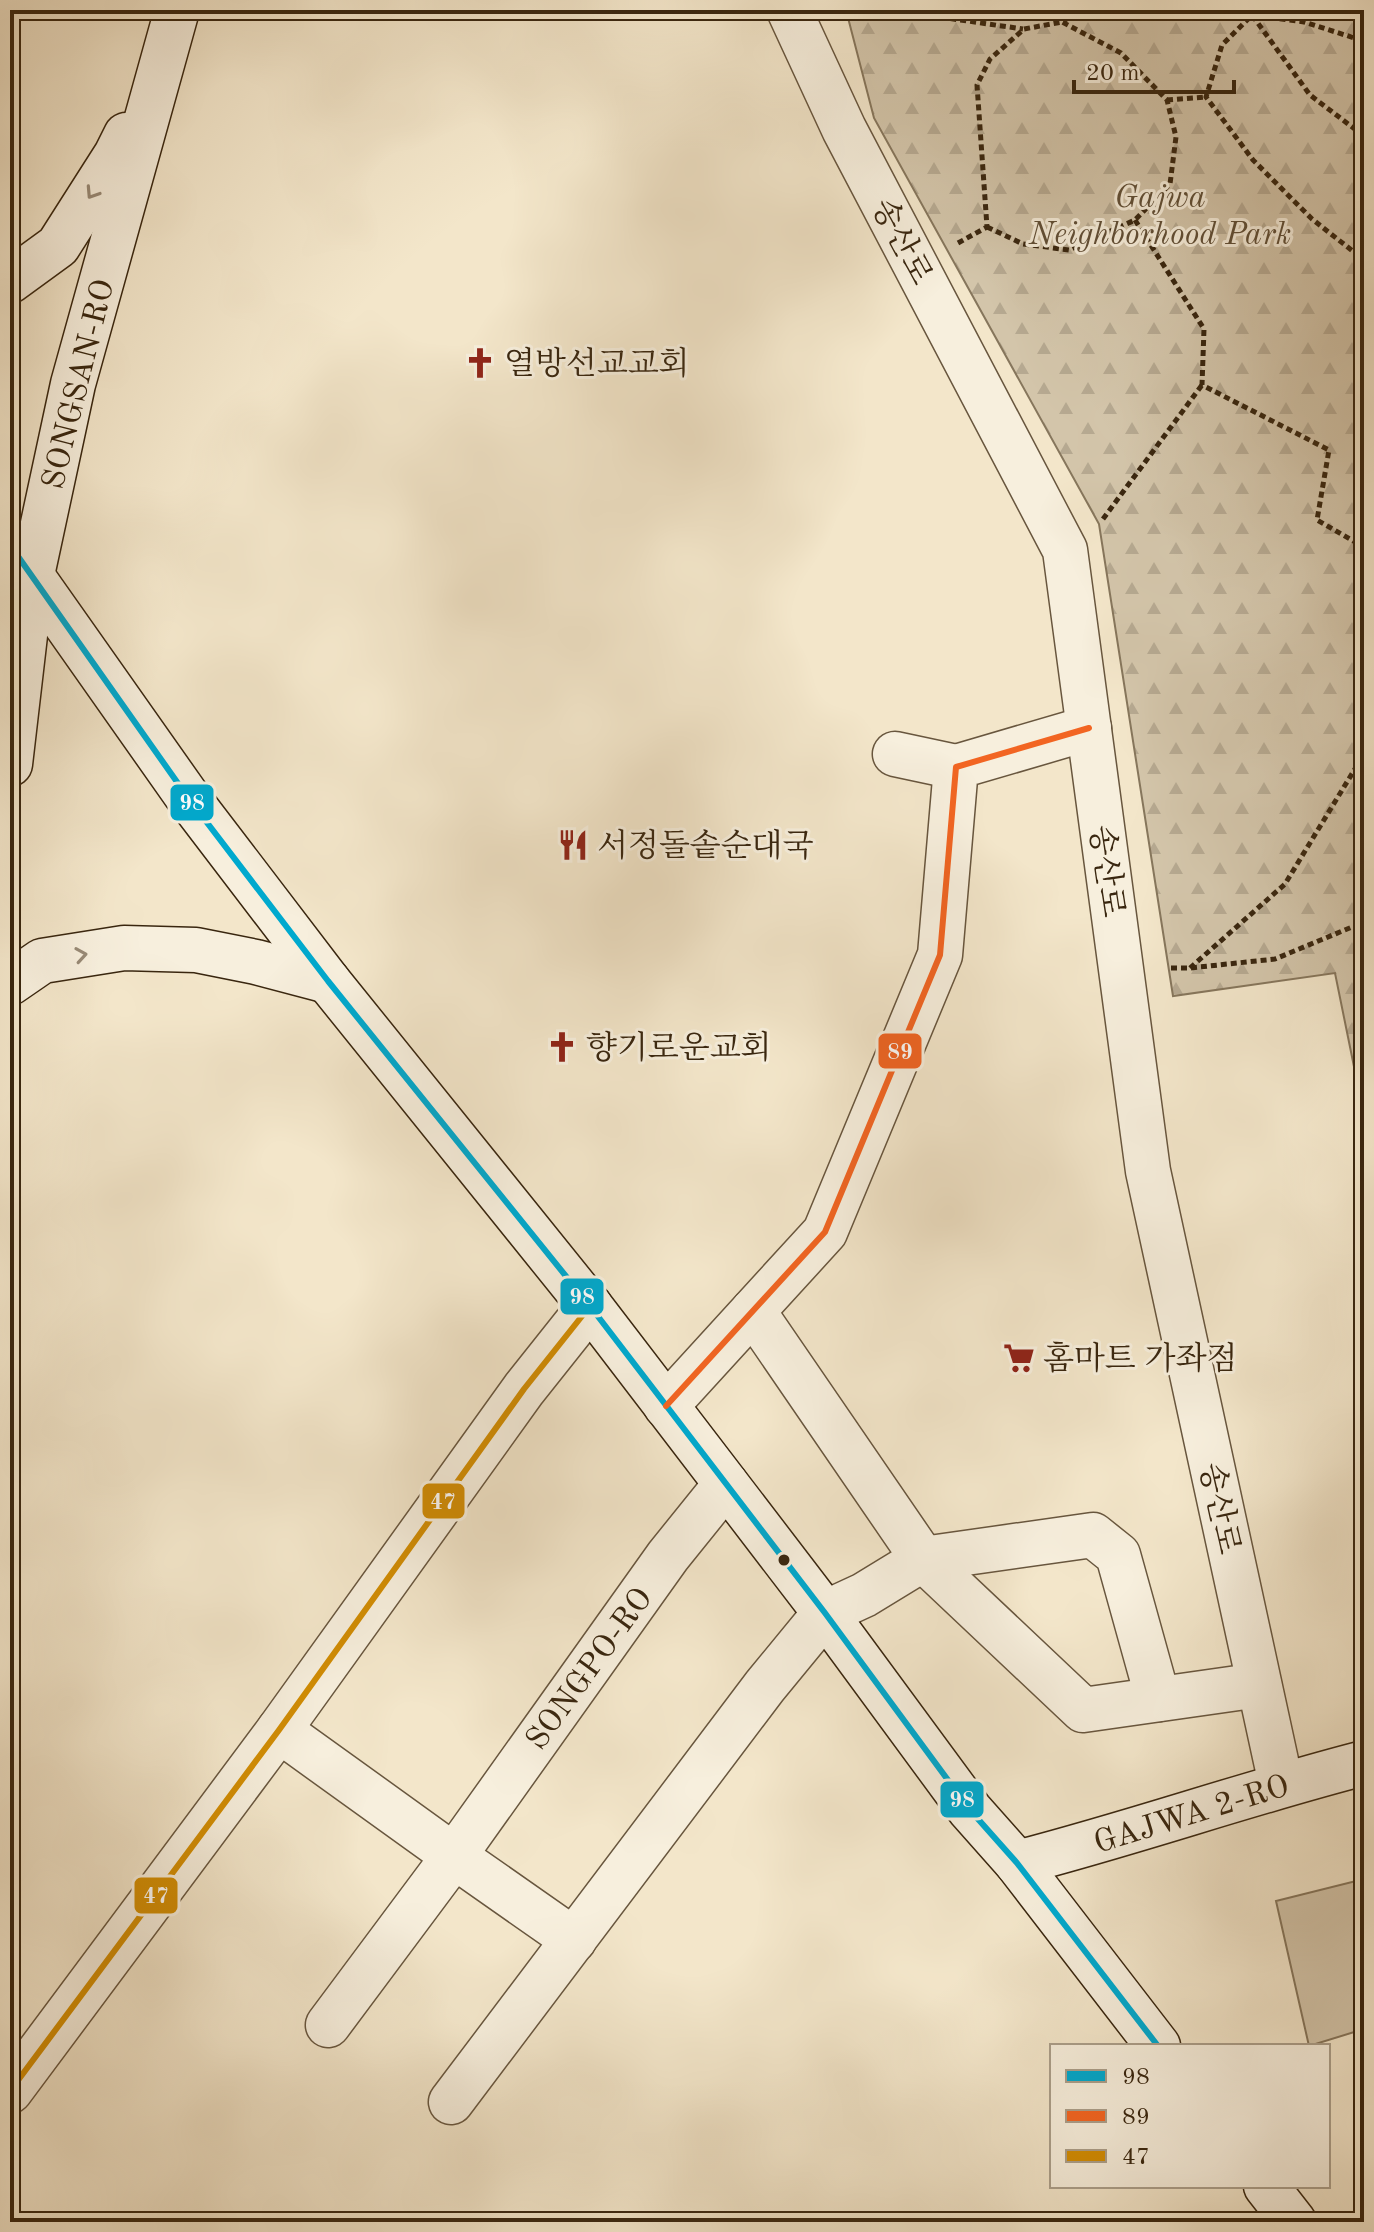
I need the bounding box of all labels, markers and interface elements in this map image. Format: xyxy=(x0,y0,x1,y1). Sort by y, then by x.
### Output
scale bar xyxy=(1074,44,1234,94)
text: 20 m xyxy=(1086,62,1140,86)
park label: Gajwa Neighborhood Park xyxy=(1028,183,1291,252)
one-way arrow xyxy=(86,184,101,199)
street label: 송산로 xyxy=(864,192,940,291)
street label: SONGSAN-RO xyxy=(38,276,121,493)
church icon: 열방선교교회 xyxy=(463,346,497,380)
place label: 열방선교교회 xyxy=(504,346,689,382)
line badge: 98 xyxy=(169,783,215,822)
text: 98 xyxy=(179,793,205,815)
street label: 송산로 xyxy=(1083,823,1131,920)
restaurant icon: 서정돌솥순대국 xyxy=(556,828,590,862)
place label: 서정돌솥순대국 xyxy=(597,828,813,864)
one-way arrow xyxy=(74,947,87,964)
church icon: 향기로운교회 xyxy=(545,1030,579,1064)
place label: 향기로운교회 xyxy=(586,1030,771,1066)
line badge: 89 xyxy=(877,1032,923,1070)
text: 89 xyxy=(887,1042,913,1064)
line badge: 98 xyxy=(559,1277,605,1316)
text: 98 xyxy=(569,1287,595,1309)
supermarket icon: 홈마트 가좌점 xyxy=(1002,1341,1036,1375)
place label: 홈마트 가좌점 xyxy=(1043,1341,1237,1377)
street label: 송산로 xyxy=(1193,1459,1247,1557)
line badge: 47 xyxy=(421,1482,466,1520)
text: 47 xyxy=(430,1492,456,1514)
unlabelled marker xyxy=(776,1552,792,1568)
street label: SONGPO-RO xyxy=(521,1583,660,1757)
street label: GAJWA 2-RO xyxy=(1090,1771,1293,1861)
line badge: 98 xyxy=(939,1780,985,1819)
text: 98 xyxy=(949,1790,975,1812)
line badge: 47 xyxy=(133,1876,179,1915)
text: 47 xyxy=(143,1886,169,1908)
legend xyxy=(1050,2044,1330,2188)
text: 98 xyxy=(1122,2066,1150,2090)
text: 89 xyxy=(1122,2106,1150,2130)
text: 47 xyxy=(1122,2146,1150,2170)

